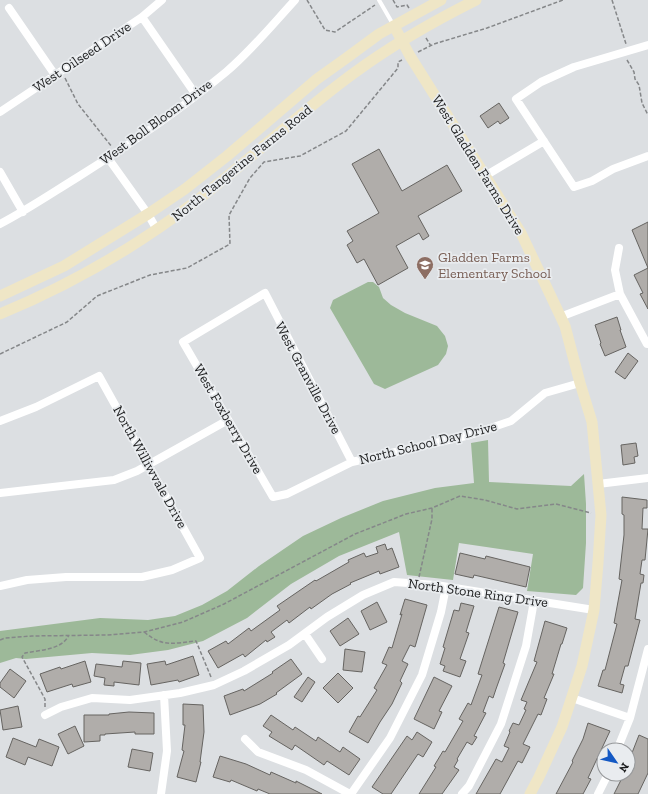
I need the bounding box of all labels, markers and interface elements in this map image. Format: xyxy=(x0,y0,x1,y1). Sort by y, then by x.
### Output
street label: West Oilseed Drive xyxy=(30,18,135,96)
street label: West Boll Bloom Drive xyxy=(97,75,216,168)
street label: West Gladden Farms Drive xyxy=(428,92,528,238)
street label: North Tangerine Farms Road xyxy=(168,101,316,225)
place label: Gladden Farms Elementary School xyxy=(438,249,551,282)
school or university icon: Gladden Farms Elementary School xyxy=(415,255,435,280)
street label: West Granville Drive xyxy=(271,319,345,437)
street label: West Foxberry Drive xyxy=(190,361,267,477)
street label: North Williwvale Drive xyxy=(109,403,191,532)
street label: North School Day Drive xyxy=(357,418,499,468)
street label: North Stone Ring Drive xyxy=(407,575,549,611)
north arrow xyxy=(596,742,636,782)
text: N xyxy=(616,760,632,775)

